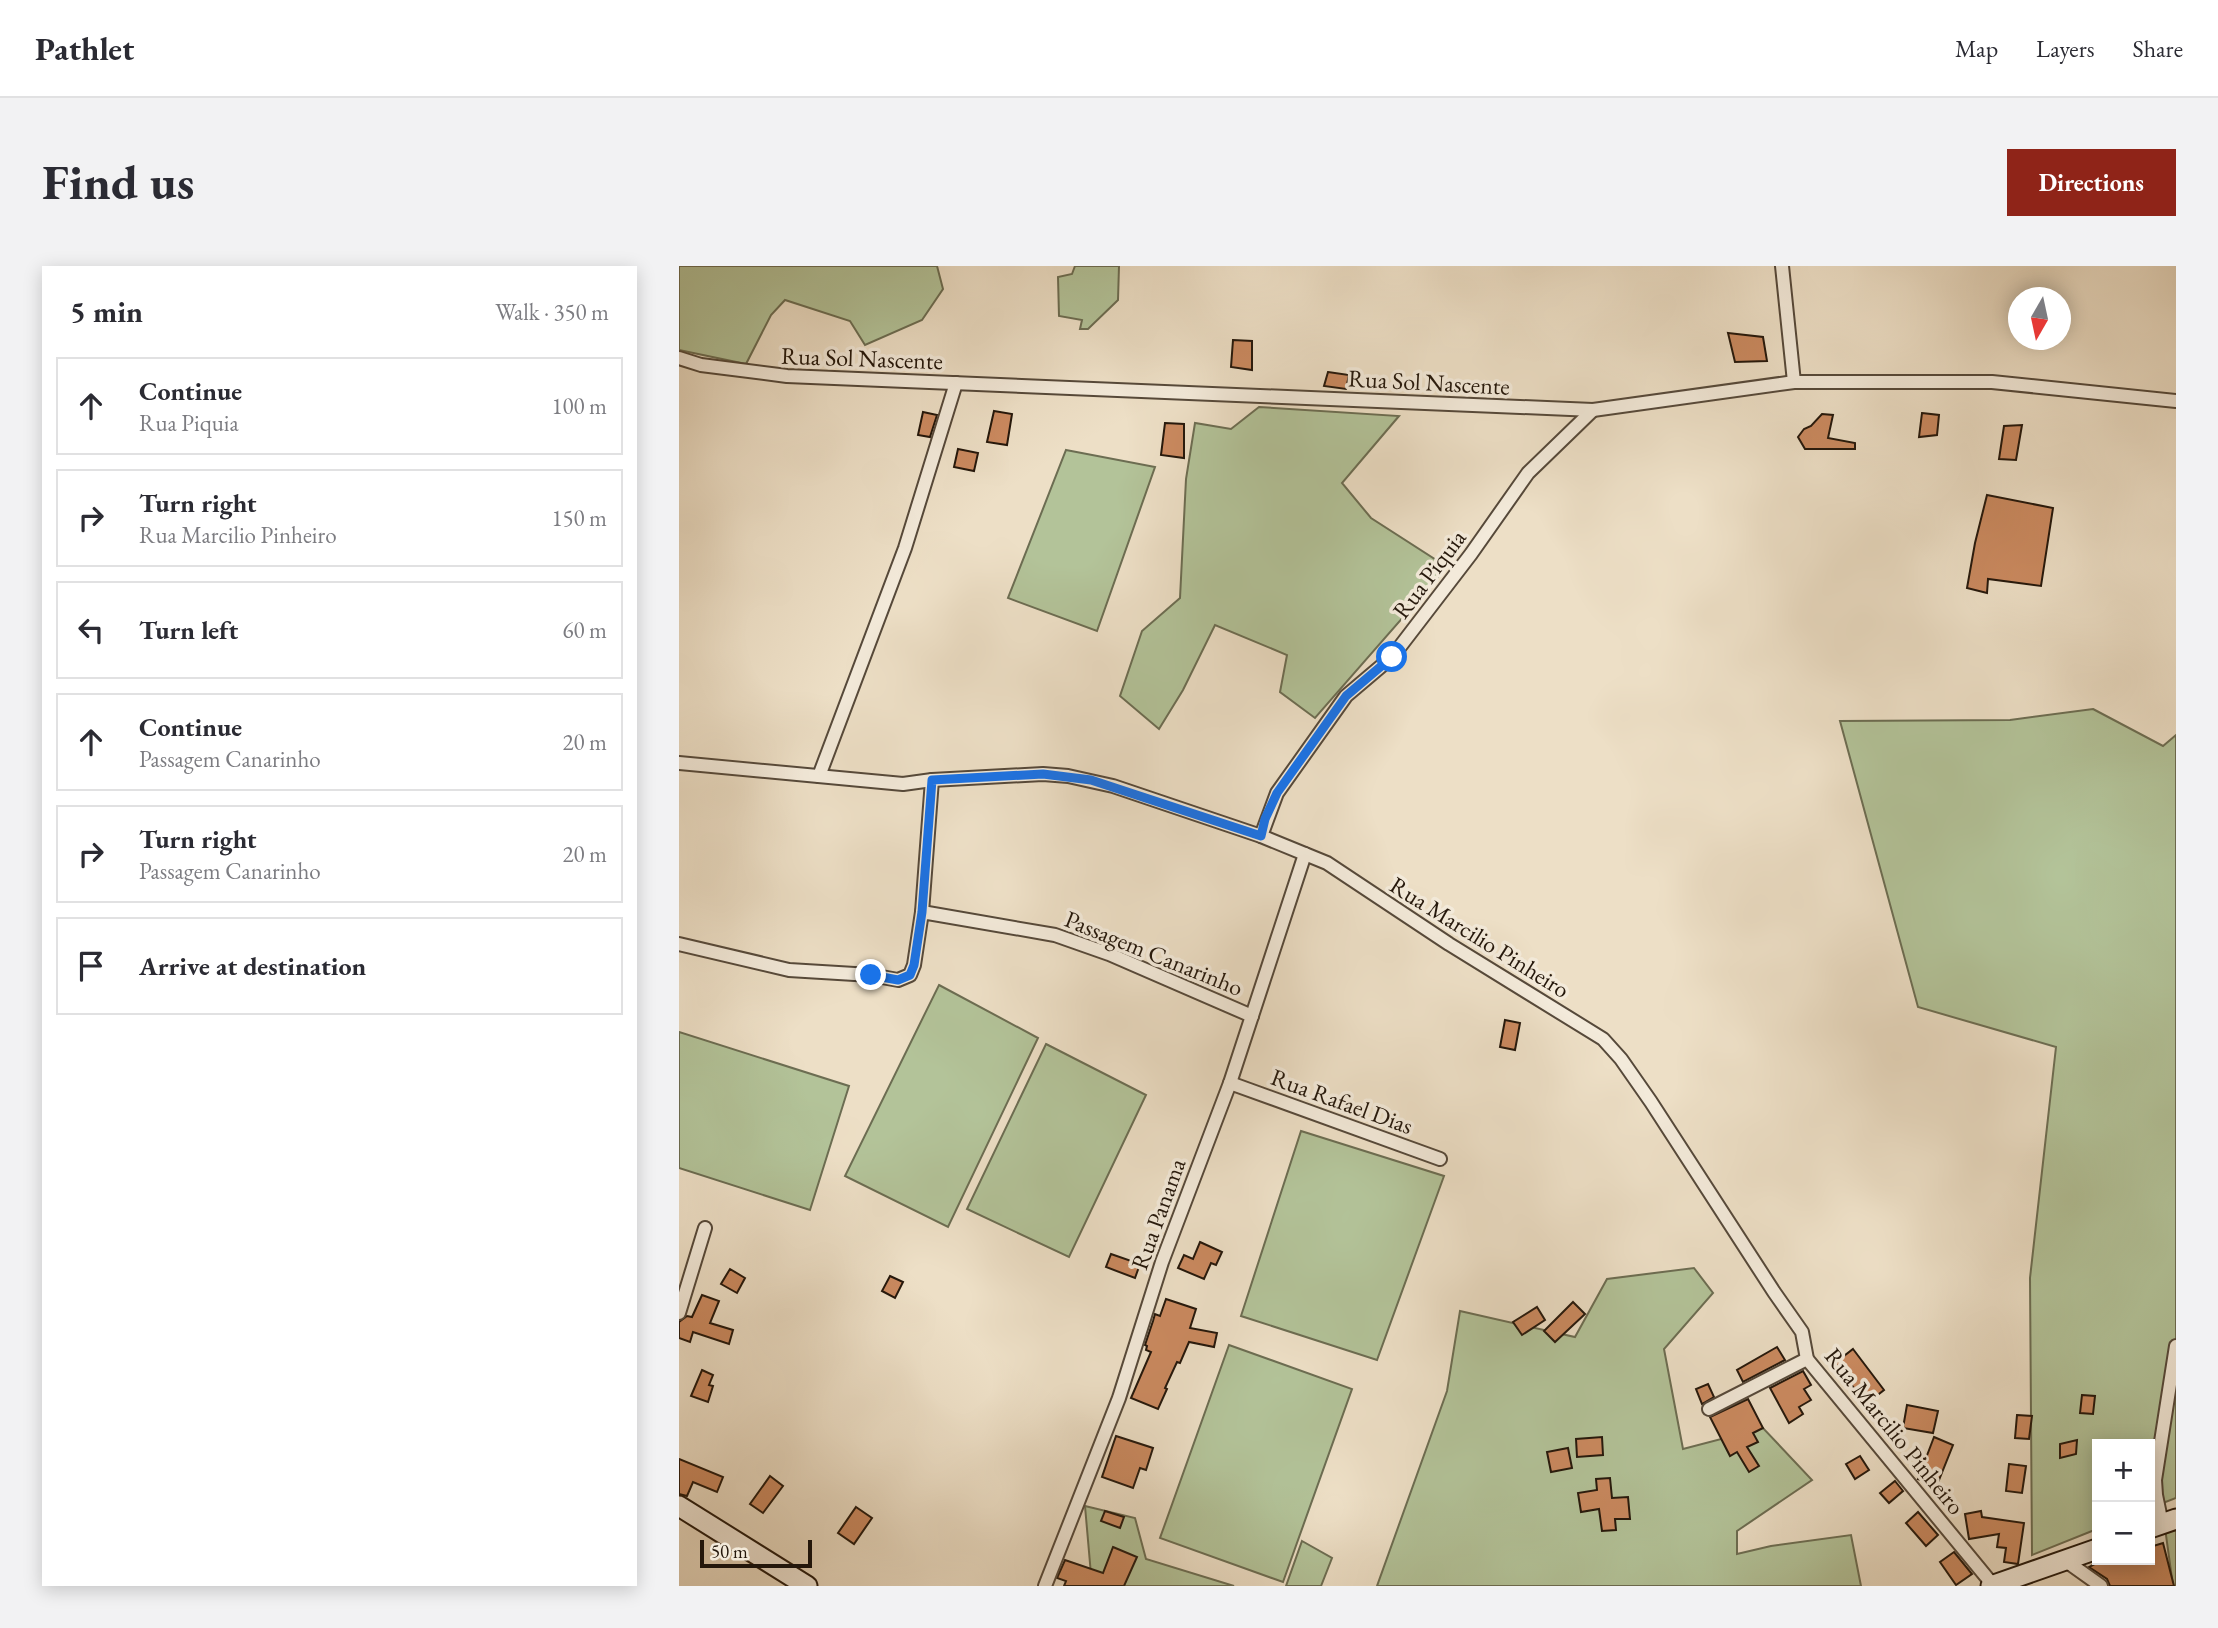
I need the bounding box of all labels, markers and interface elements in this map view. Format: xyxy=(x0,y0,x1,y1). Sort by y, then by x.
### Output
text: Pathlet xyxy=(35,27,134,70)
text: Map xyxy=(1955,33,1998,64)
text: Layers xyxy=(2036,33,2095,64)
text: Share xyxy=(2133,33,2183,64)
button: Directions xyxy=(2007,149,2176,216)
text: Find us xyxy=(42,150,194,214)
north arrow xyxy=(2008,287,2071,350)
text: 5 min xyxy=(70,292,143,331)
text: Walk · 350 m xyxy=(495,297,609,327)
street label: Rua Sol Nascente xyxy=(781,340,943,376)
street label: Rua Sol Nascente xyxy=(1347,362,1511,402)
text: Continue xyxy=(139,374,242,408)
icon: ahead xyxy=(72,387,110,425)
text: 100 m xyxy=(551,391,607,421)
text: Rua Piquia xyxy=(139,408,239,438)
text: Turn right xyxy=(139,486,257,520)
icon: right xyxy=(72,499,110,537)
text: 150 m xyxy=(551,503,607,533)
text: Rua Marcilio Pinheiro xyxy=(139,520,337,550)
street label: Rua Piquia xyxy=(1385,523,1473,625)
icon: left xyxy=(72,611,110,649)
text: Turn left xyxy=(139,613,238,647)
text: 60 m xyxy=(562,615,607,645)
route start xyxy=(1376,641,1407,672)
text: Continue xyxy=(139,710,242,744)
icon: ahead xyxy=(72,723,110,761)
text: 20 m xyxy=(562,727,607,757)
text: Passagem Canarinho xyxy=(139,744,321,774)
text: Turn right xyxy=(139,822,257,856)
icon: right xyxy=(72,835,110,873)
text: 20 m xyxy=(562,839,607,869)
text: Passagem Canarinho xyxy=(139,856,321,886)
street label: Rua Marcilio Pinheiro xyxy=(1384,869,1576,1005)
street label: Passagem Canarinho xyxy=(1060,903,1248,1003)
icon: arrive xyxy=(72,947,110,985)
text: Arrive at destination xyxy=(139,949,366,983)
route end xyxy=(855,959,886,990)
street label: Rua Rafael Dias xyxy=(1267,1061,1417,1141)
street label: Rua Panama xyxy=(1124,1154,1193,1274)
street label: Rua Marcilio Pinheiro xyxy=(1818,1341,1972,1521)
map controls xyxy=(2092,1439,2155,1565)
button: + xyxy=(2092,1439,2155,1502)
button: − xyxy=(2092,1502,2155,1565)
scale bar xyxy=(700,1537,812,1569)
text: 50 m xyxy=(711,1539,748,1564)

